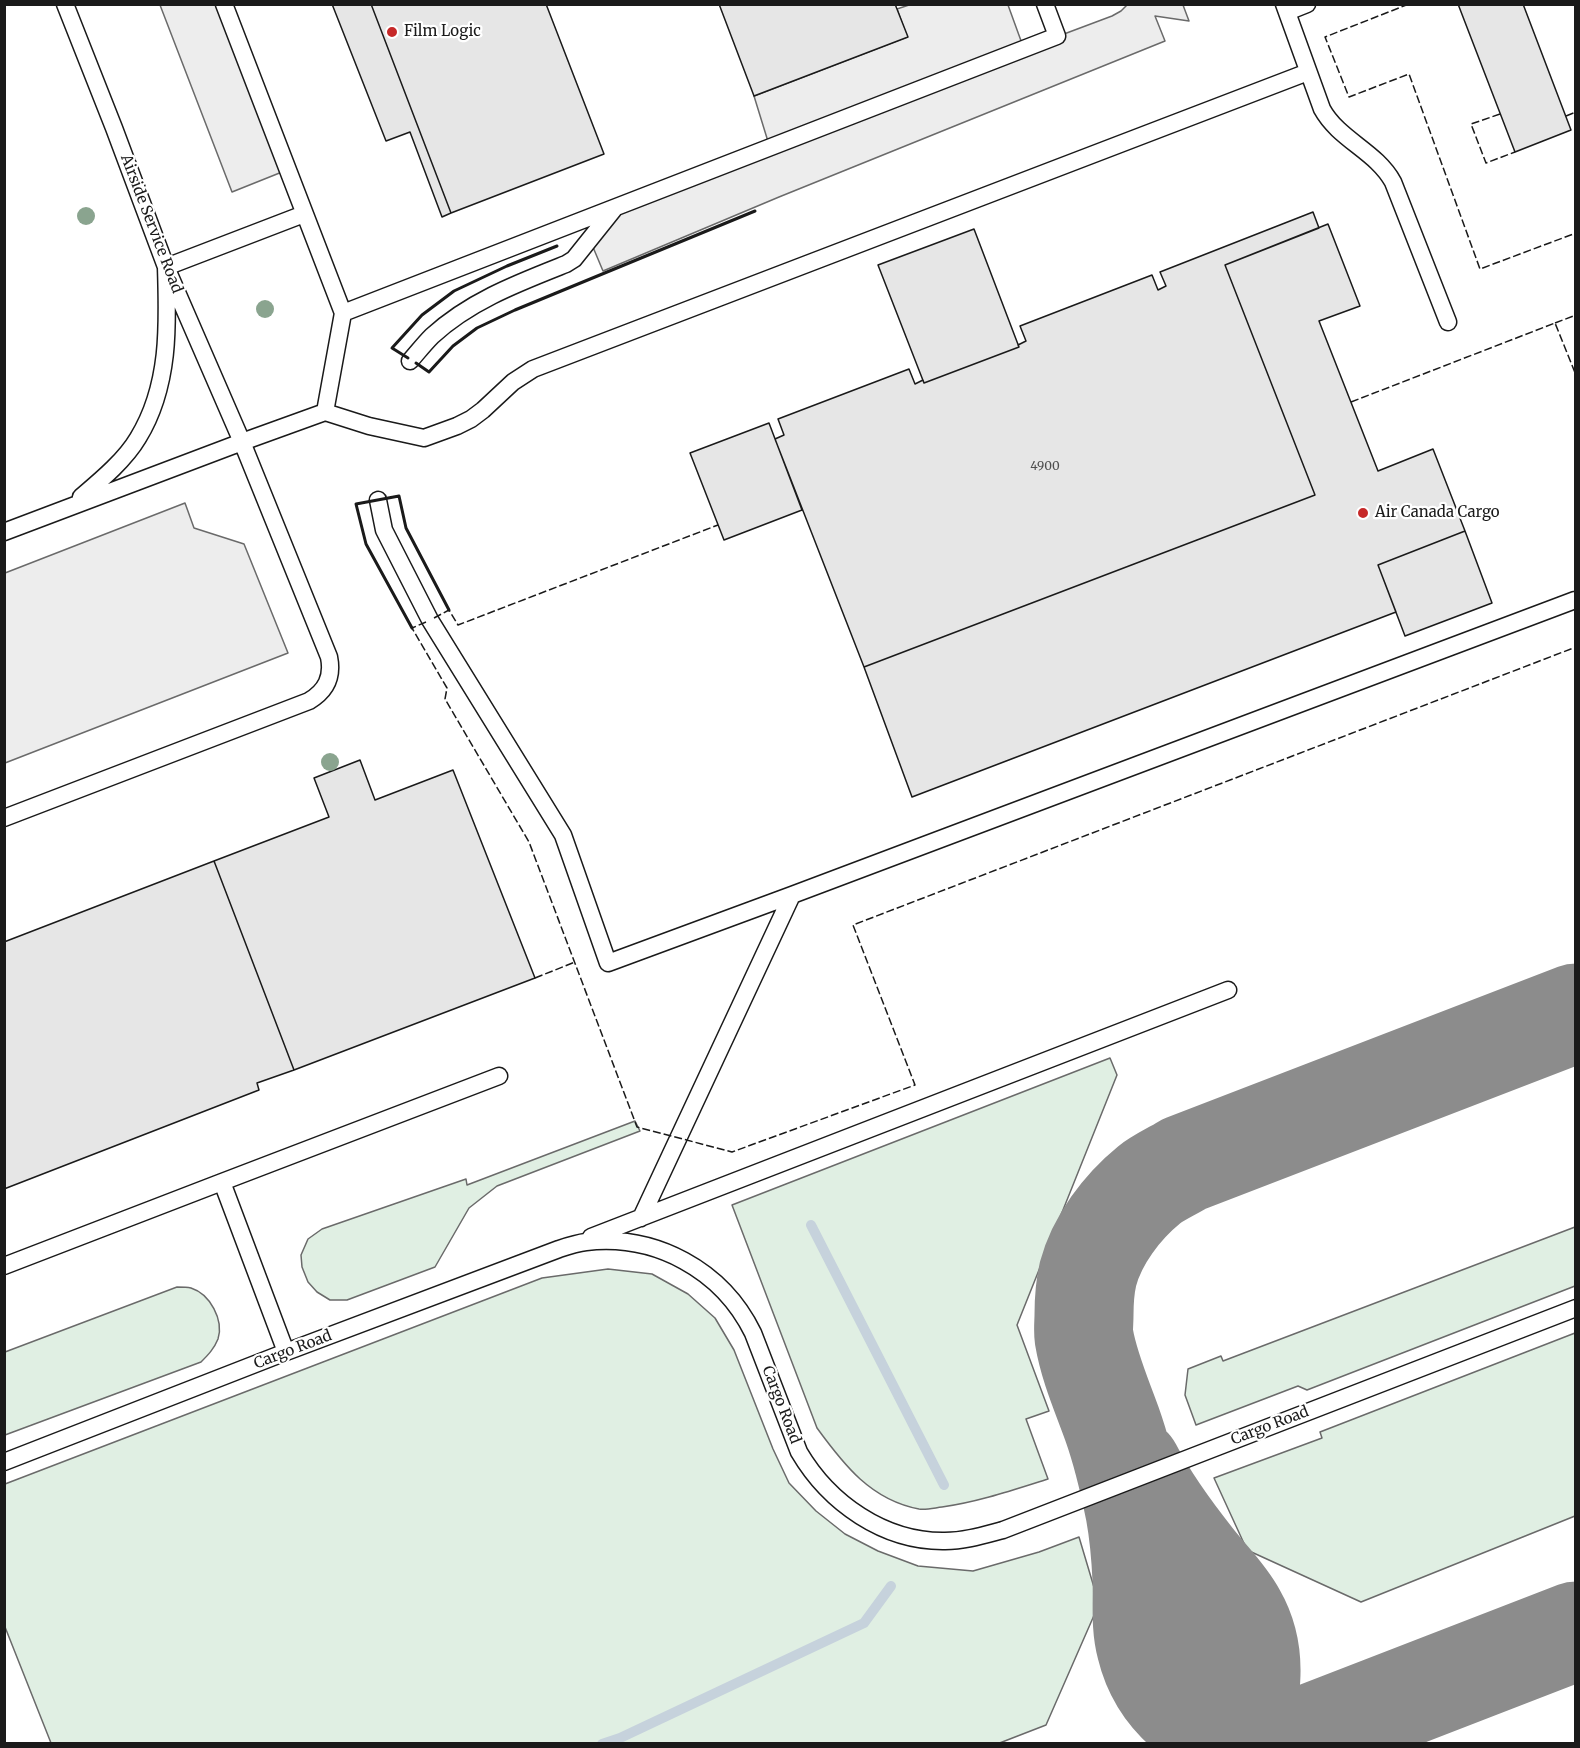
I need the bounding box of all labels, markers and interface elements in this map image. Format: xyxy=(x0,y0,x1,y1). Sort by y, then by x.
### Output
place label: Film Logic xyxy=(404,23,481,41)
marker: Film Logic xyxy=(385,25,399,39)
street label: Airside Service Road xyxy=(116,152,186,296)
house number: 4900 xyxy=(1030,460,1060,474)
place label: Air Canada Cargo xyxy=(1375,504,1500,522)
marker: Air Canada Cargo xyxy=(1356,506,1370,520)
street label: Cargo Road xyxy=(251,1327,335,1373)
street label: Cargo Road xyxy=(758,1363,804,1447)
street label: Cargo Road xyxy=(1228,1403,1312,1449)

